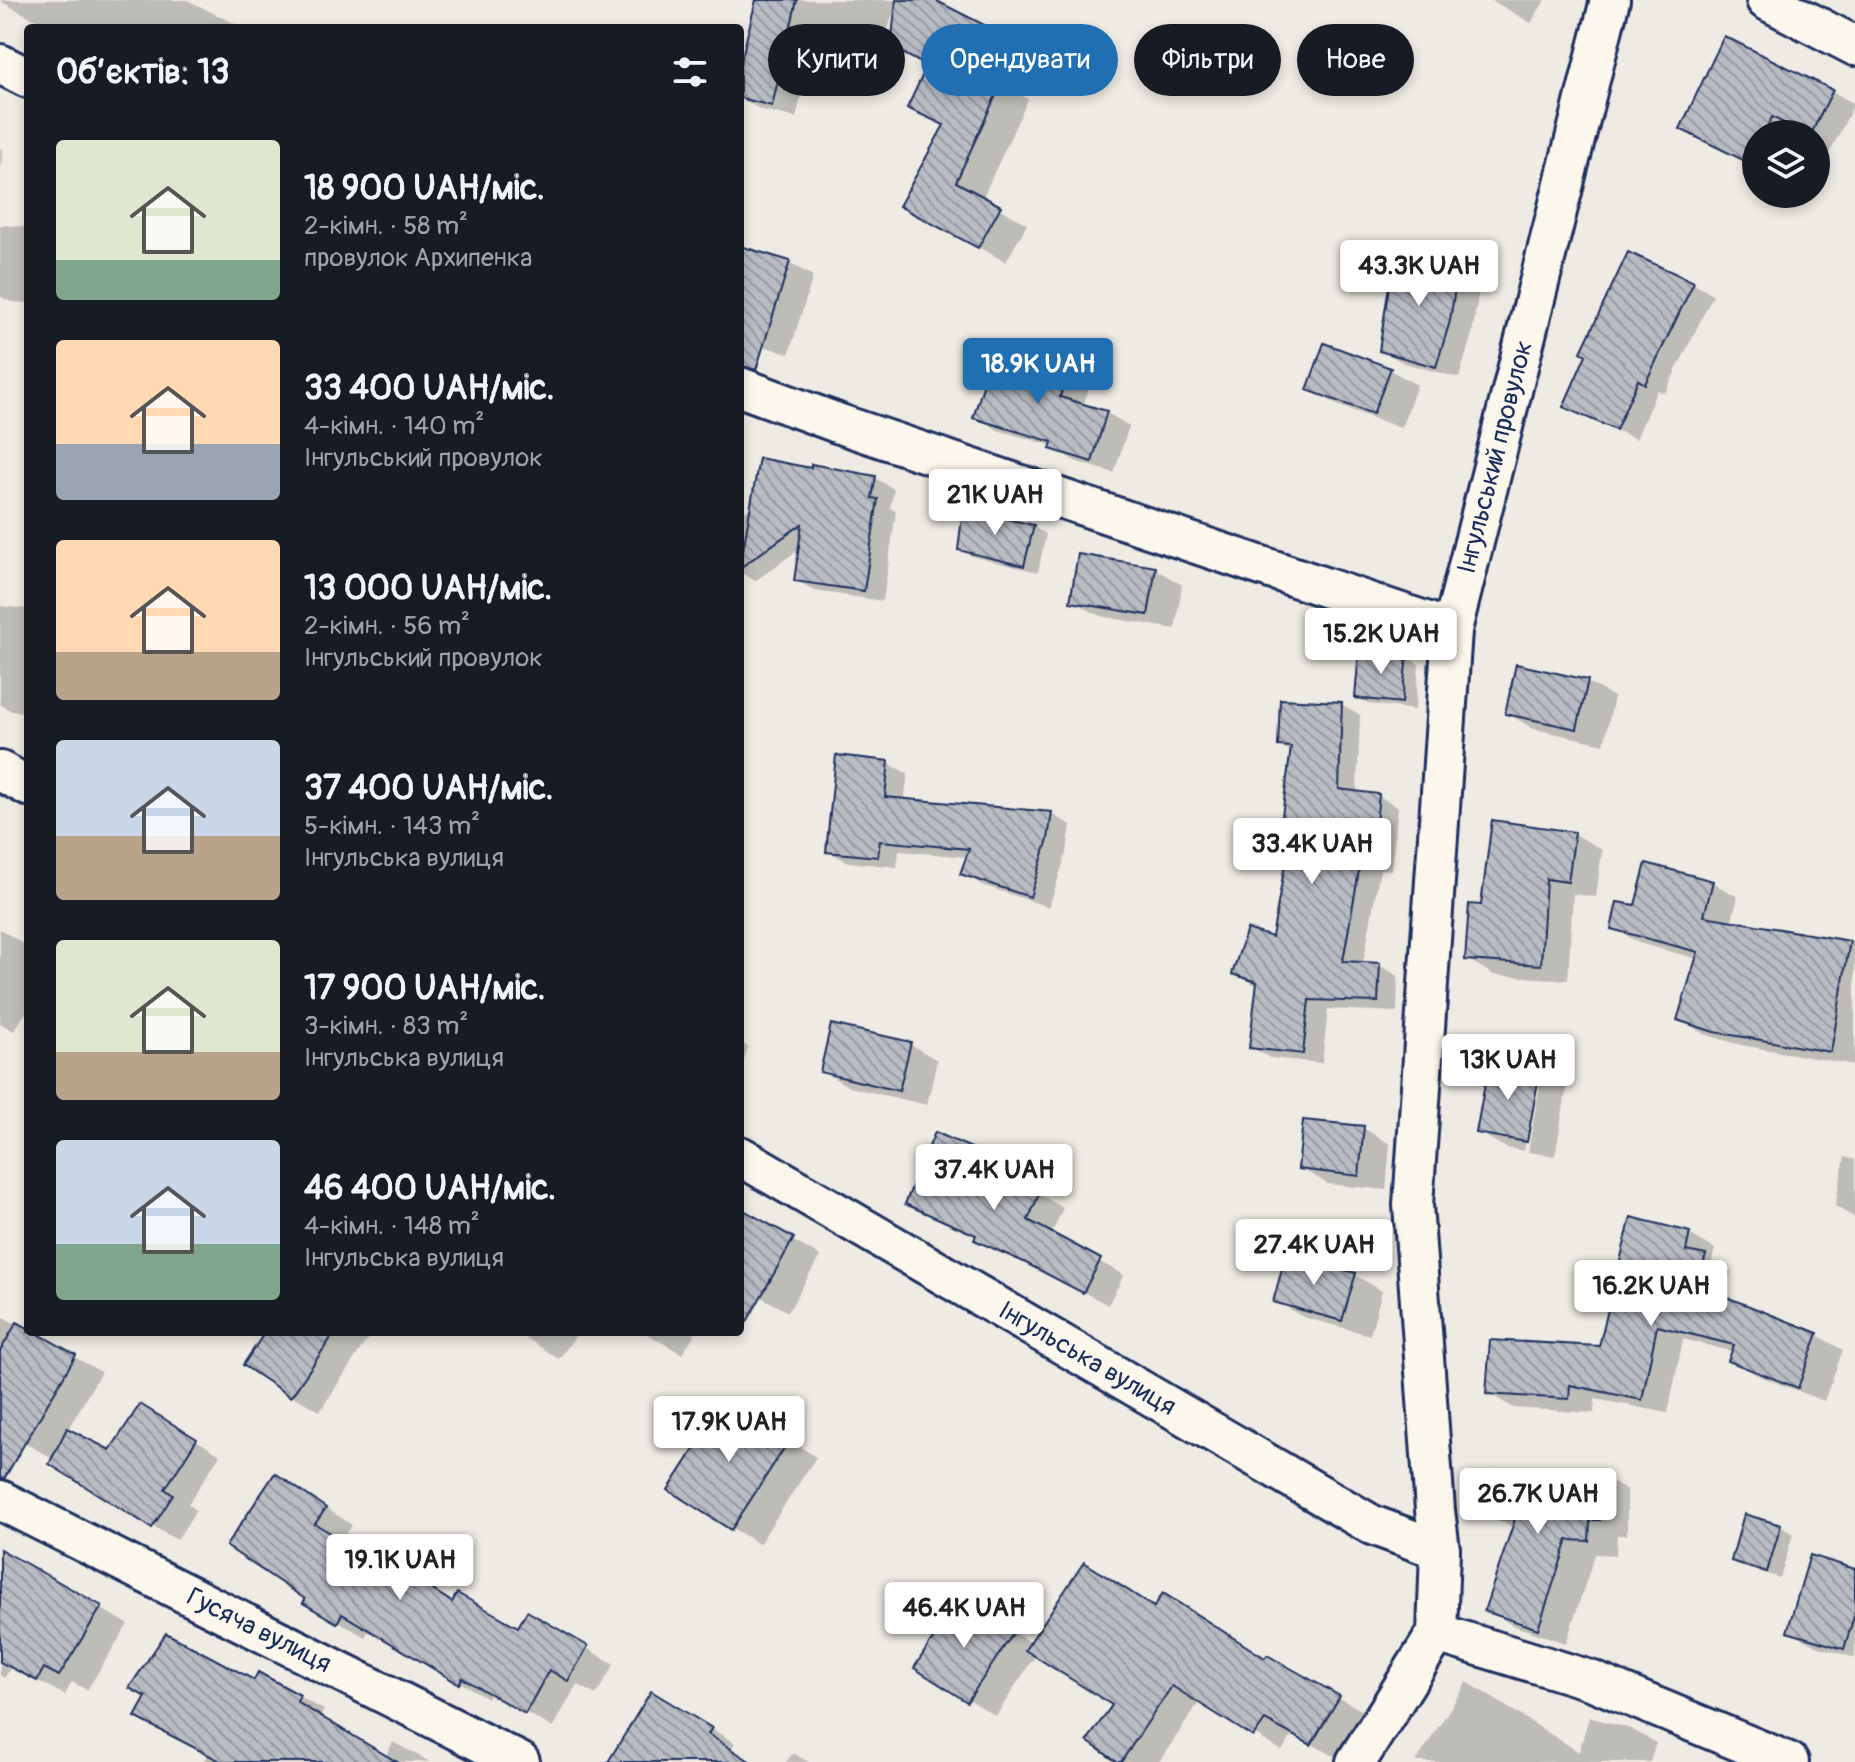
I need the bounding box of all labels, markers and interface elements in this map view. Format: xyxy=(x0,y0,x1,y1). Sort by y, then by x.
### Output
chip: Купити xyxy=(768,24,905,96)
chip: Орендувати xyxy=(921,24,1118,96)
chip: Фільтри xyxy=(1134,24,1281,96)
chip: Нове xyxy=(1297,24,1414,96)
icon: filters xyxy=(668,50,712,94)
text: Об’єктів: 13 xyxy=(56,51,230,94)
map controls xyxy=(1742,120,1830,208)
button: layers xyxy=(1742,120,1830,208)
text: 18 900 UAH/міс. xyxy=(304,167,545,210)
icon: home xyxy=(120,172,216,268)
text: 2-кімн. · 58 m² xyxy=(304,210,468,242)
pin: 43.3K UAH xyxy=(1327,240,1511,308)
text: провулок Архипенка xyxy=(304,242,532,274)
text: 43.3K UAH xyxy=(1358,250,1480,282)
street label: Інгульський провулок xyxy=(1451,337,1540,577)
pin: 18.9K UAH xyxy=(946,338,1130,406)
text: 18.9K UAH xyxy=(981,348,1095,380)
text: 33 400 UAH/міс. xyxy=(304,367,554,410)
icon: home xyxy=(120,372,216,468)
text: 4-кімн. · 140 m² xyxy=(304,410,484,442)
text: Інгульський провулок xyxy=(304,442,543,474)
pin: 21K UAH xyxy=(921,469,1069,537)
text: 21K UAH xyxy=(947,479,1043,511)
text: 13 000 UAH/міс. xyxy=(304,567,552,610)
icon: home xyxy=(120,572,216,668)
pin: 15.2K UAH xyxy=(1289,608,1473,676)
text: 2-кімн. · 56 m² xyxy=(304,610,470,642)
text: 15.2K UAH xyxy=(1323,618,1439,650)
text: Інгульський провулок xyxy=(304,642,543,674)
text: 37 400 UAH/міс. xyxy=(304,767,553,810)
icon: home xyxy=(120,772,216,868)
text: 5-кімн. · 143 m² xyxy=(304,810,480,842)
pin: 33.4K UAH xyxy=(1220,818,1404,886)
text: 33.4K UAH xyxy=(1251,828,1373,860)
text: Інгульська вулиця xyxy=(304,842,504,874)
text: 17 900 UAH/міс. xyxy=(304,967,545,1010)
icon: home xyxy=(120,972,216,1068)
text: 3-кімн. · 83 m² xyxy=(304,1010,468,1042)
pin: 13K UAH xyxy=(1434,1034,1582,1102)
text: Інгульська вулиця xyxy=(304,1042,504,1074)
text: 13K UAH xyxy=(1460,1044,1556,1076)
pin: 37.4K UAH xyxy=(902,1144,1086,1212)
text: 37.4K UAH xyxy=(934,1154,1054,1186)
text: 46 400 UAH/міс. xyxy=(304,1167,556,1210)
icon: home xyxy=(120,1172,216,1268)
text: 4-кімн. · 148 m² xyxy=(304,1210,480,1242)
pin: 27.4K UAH xyxy=(1222,1219,1406,1287)
text: 27.4K UAH xyxy=(1254,1229,1374,1261)
text: Інгульська вулиця xyxy=(304,1242,504,1274)
pin: 16.2K UAH xyxy=(1559,1260,1743,1328)
text: 16.2K UAH xyxy=(1592,1270,1710,1302)
street label: Інгульська вулиця xyxy=(993,1294,1182,1423)
pin: 17.9K UAH xyxy=(637,1396,821,1464)
text: 17.9K UAH xyxy=(672,1406,786,1438)
pin: 26.7K UAH xyxy=(1446,1468,1630,1536)
text: 26.7K UAH xyxy=(1478,1478,1598,1510)
pin: 19.1K UAH xyxy=(308,1534,492,1602)
text: 19.1K UAH xyxy=(344,1544,456,1576)
street label: Гусяча вулиця xyxy=(181,1581,337,1680)
pin: 46.4K UAH xyxy=(872,1582,1056,1650)
text: 46.4K UAH xyxy=(903,1592,1025,1624)

